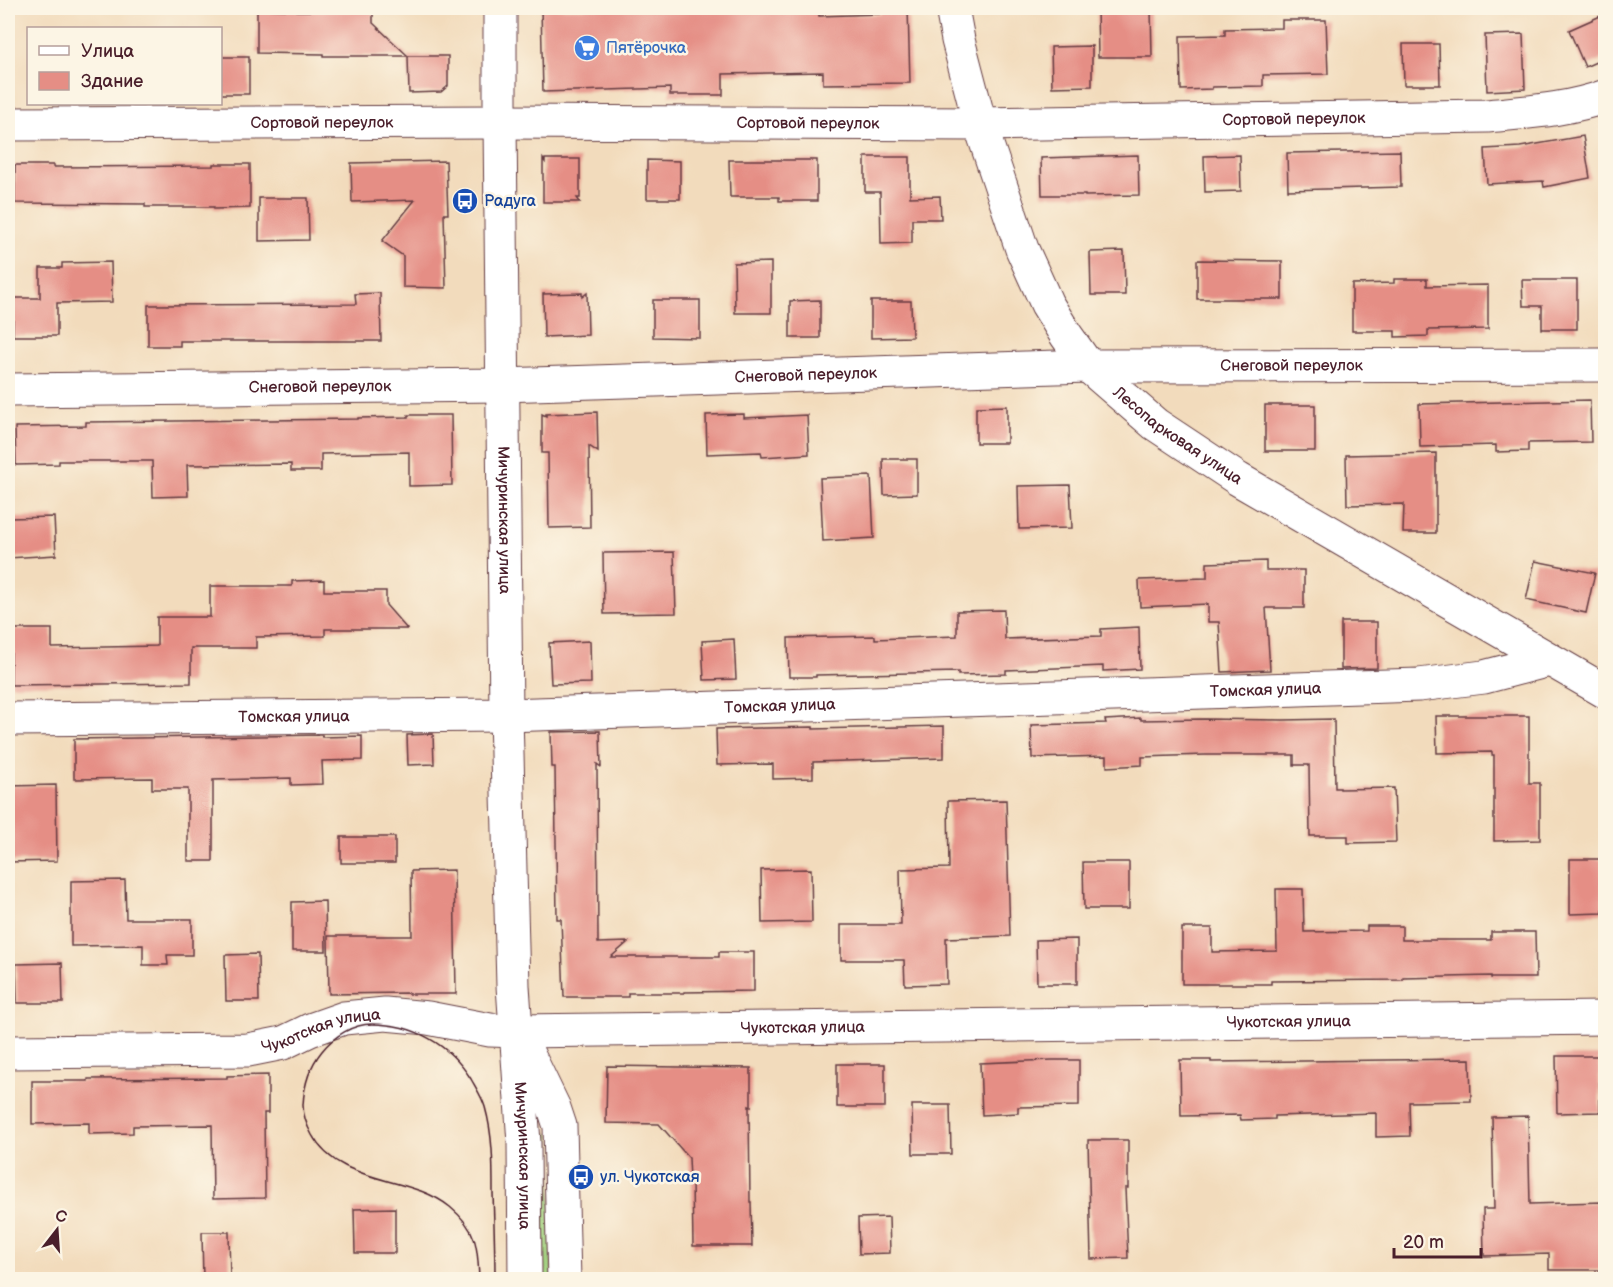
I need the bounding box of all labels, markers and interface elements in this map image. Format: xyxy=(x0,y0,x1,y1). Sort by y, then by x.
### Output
legend xyxy=(27,27,222,105)
supermarket icon: Пятёрочка xyxy=(572,33,602,63)
place label: Пятёрочка xyxy=(606,39,687,58)
text: Улица xyxy=(81,41,135,62)
text: Здание xyxy=(81,71,143,92)
street label: Сортовой переулок xyxy=(1222,108,1366,130)
street label: Сортовой переулок xyxy=(250,113,394,133)
street label: Сортовой переулок xyxy=(736,113,880,133)
bus stop icon: Радуга xyxy=(450,186,480,216)
place label: Радуга xyxy=(484,192,537,211)
street label: Снеговой переулок xyxy=(1220,356,1364,375)
street label: Снеговой переулок xyxy=(734,363,878,387)
street label: Снеговой переулок xyxy=(249,377,392,397)
street label: Лесопарковая улица xyxy=(1109,382,1246,489)
street label: Мичуринская улица xyxy=(494,446,514,595)
street label: Томская улица xyxy=(1210,679,1322,701)
street label: Томская улица xyxy=(724,695,836,717)
street label: Томская улица xyxy=(238,707,350,727)
street label: Чукотская улица xyxy=(260,1005,382,1057)
street label: Чукотская улица xyxy=(1226,1012,1352,1032)
street label: Чукотская улица xyxy=(740,1017,866,1038)
street label: Мичуринская улица xyxy=(510,1081,534,1230)
bus stop icon: ул. Чукотская xyxy=(566,1162,596,1192)
place label: ул. Чукотская xyxy=(600,1168,700,1187)
north arrow xyxy=(27,1200,87,1260)
text: С xyxy=(53,1206,69,1228)
scale bar xyxy=(1394,1221,1481,1259)
text: 20 m xyxy=(1403,1232,1444,1253)

